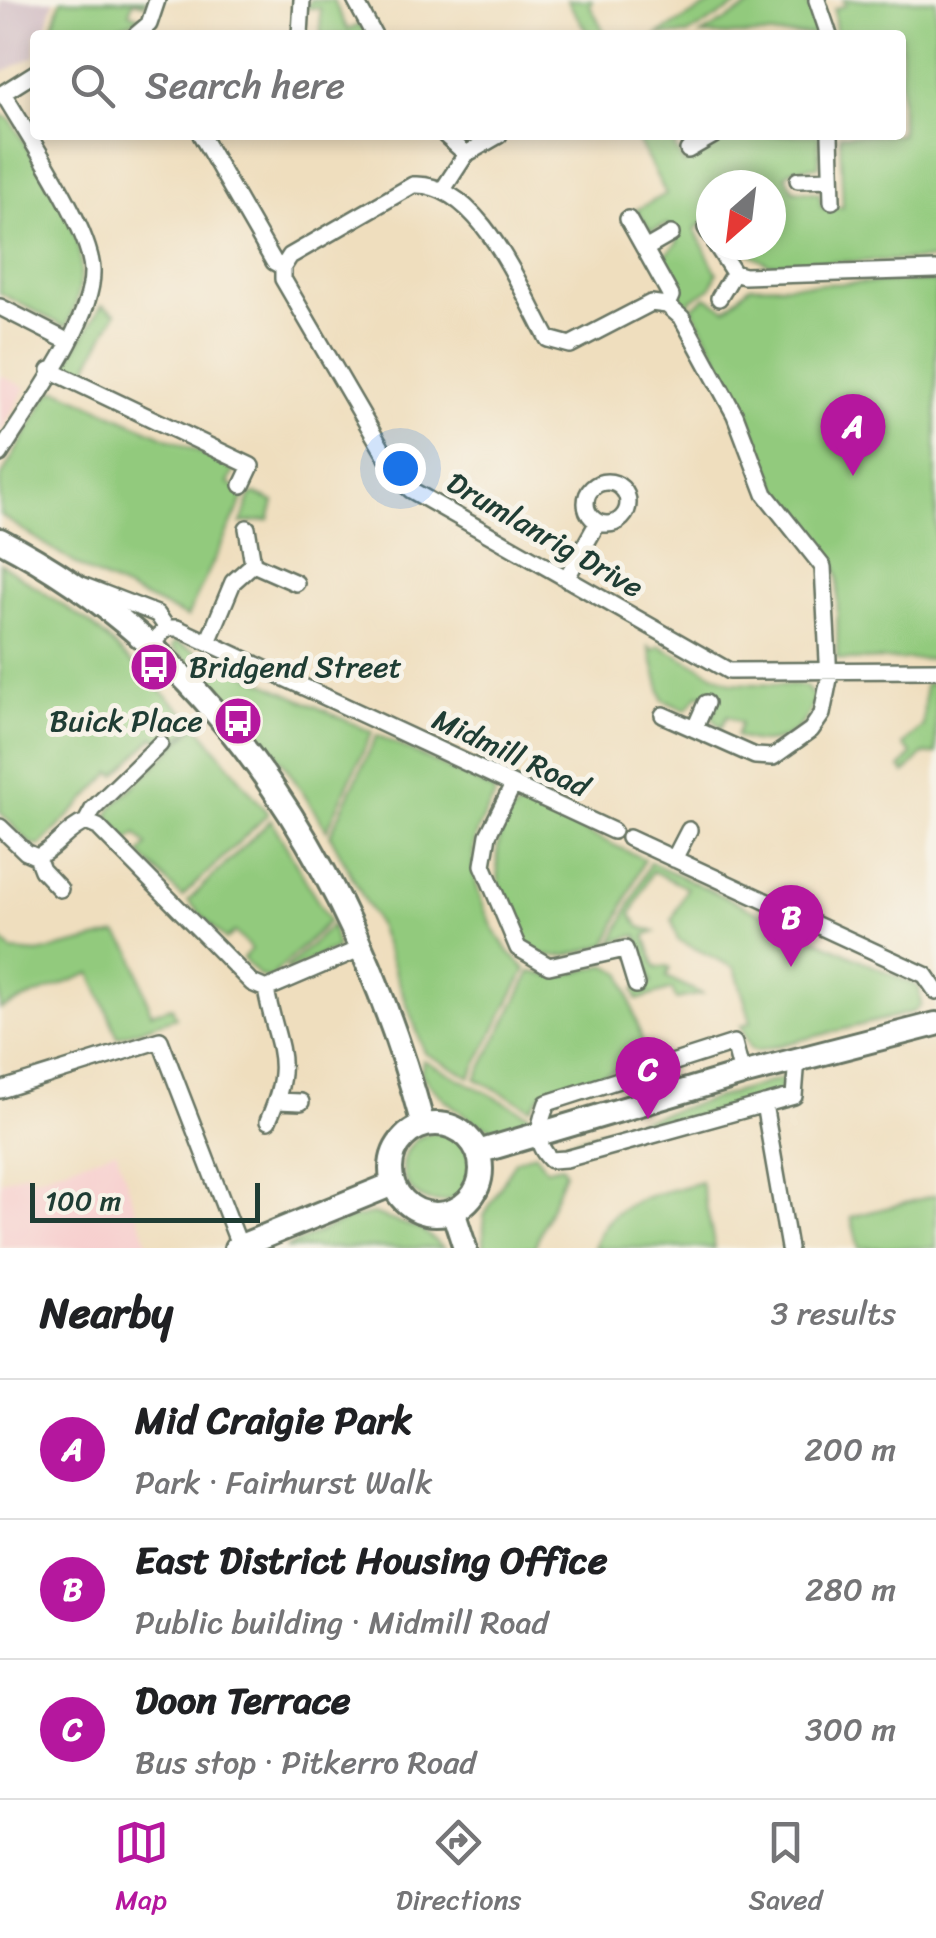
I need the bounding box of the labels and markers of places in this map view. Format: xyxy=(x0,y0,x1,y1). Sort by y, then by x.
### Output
pin: A xyxy=(820,394,886,476)
place label: Bridgend Street xyxy=(189,640,402,694)
bus stop icon: Bridgend Street xyxy=(128,641,180,693)
place label: Buick Place xyxy=(49,694,203,748)
bus stop icon: Buick Place xyxy=(212,695,264,747)
pin: B xyxy=(758,884,824,967)
pin: C xyxy=(616,1036,680,1119)

